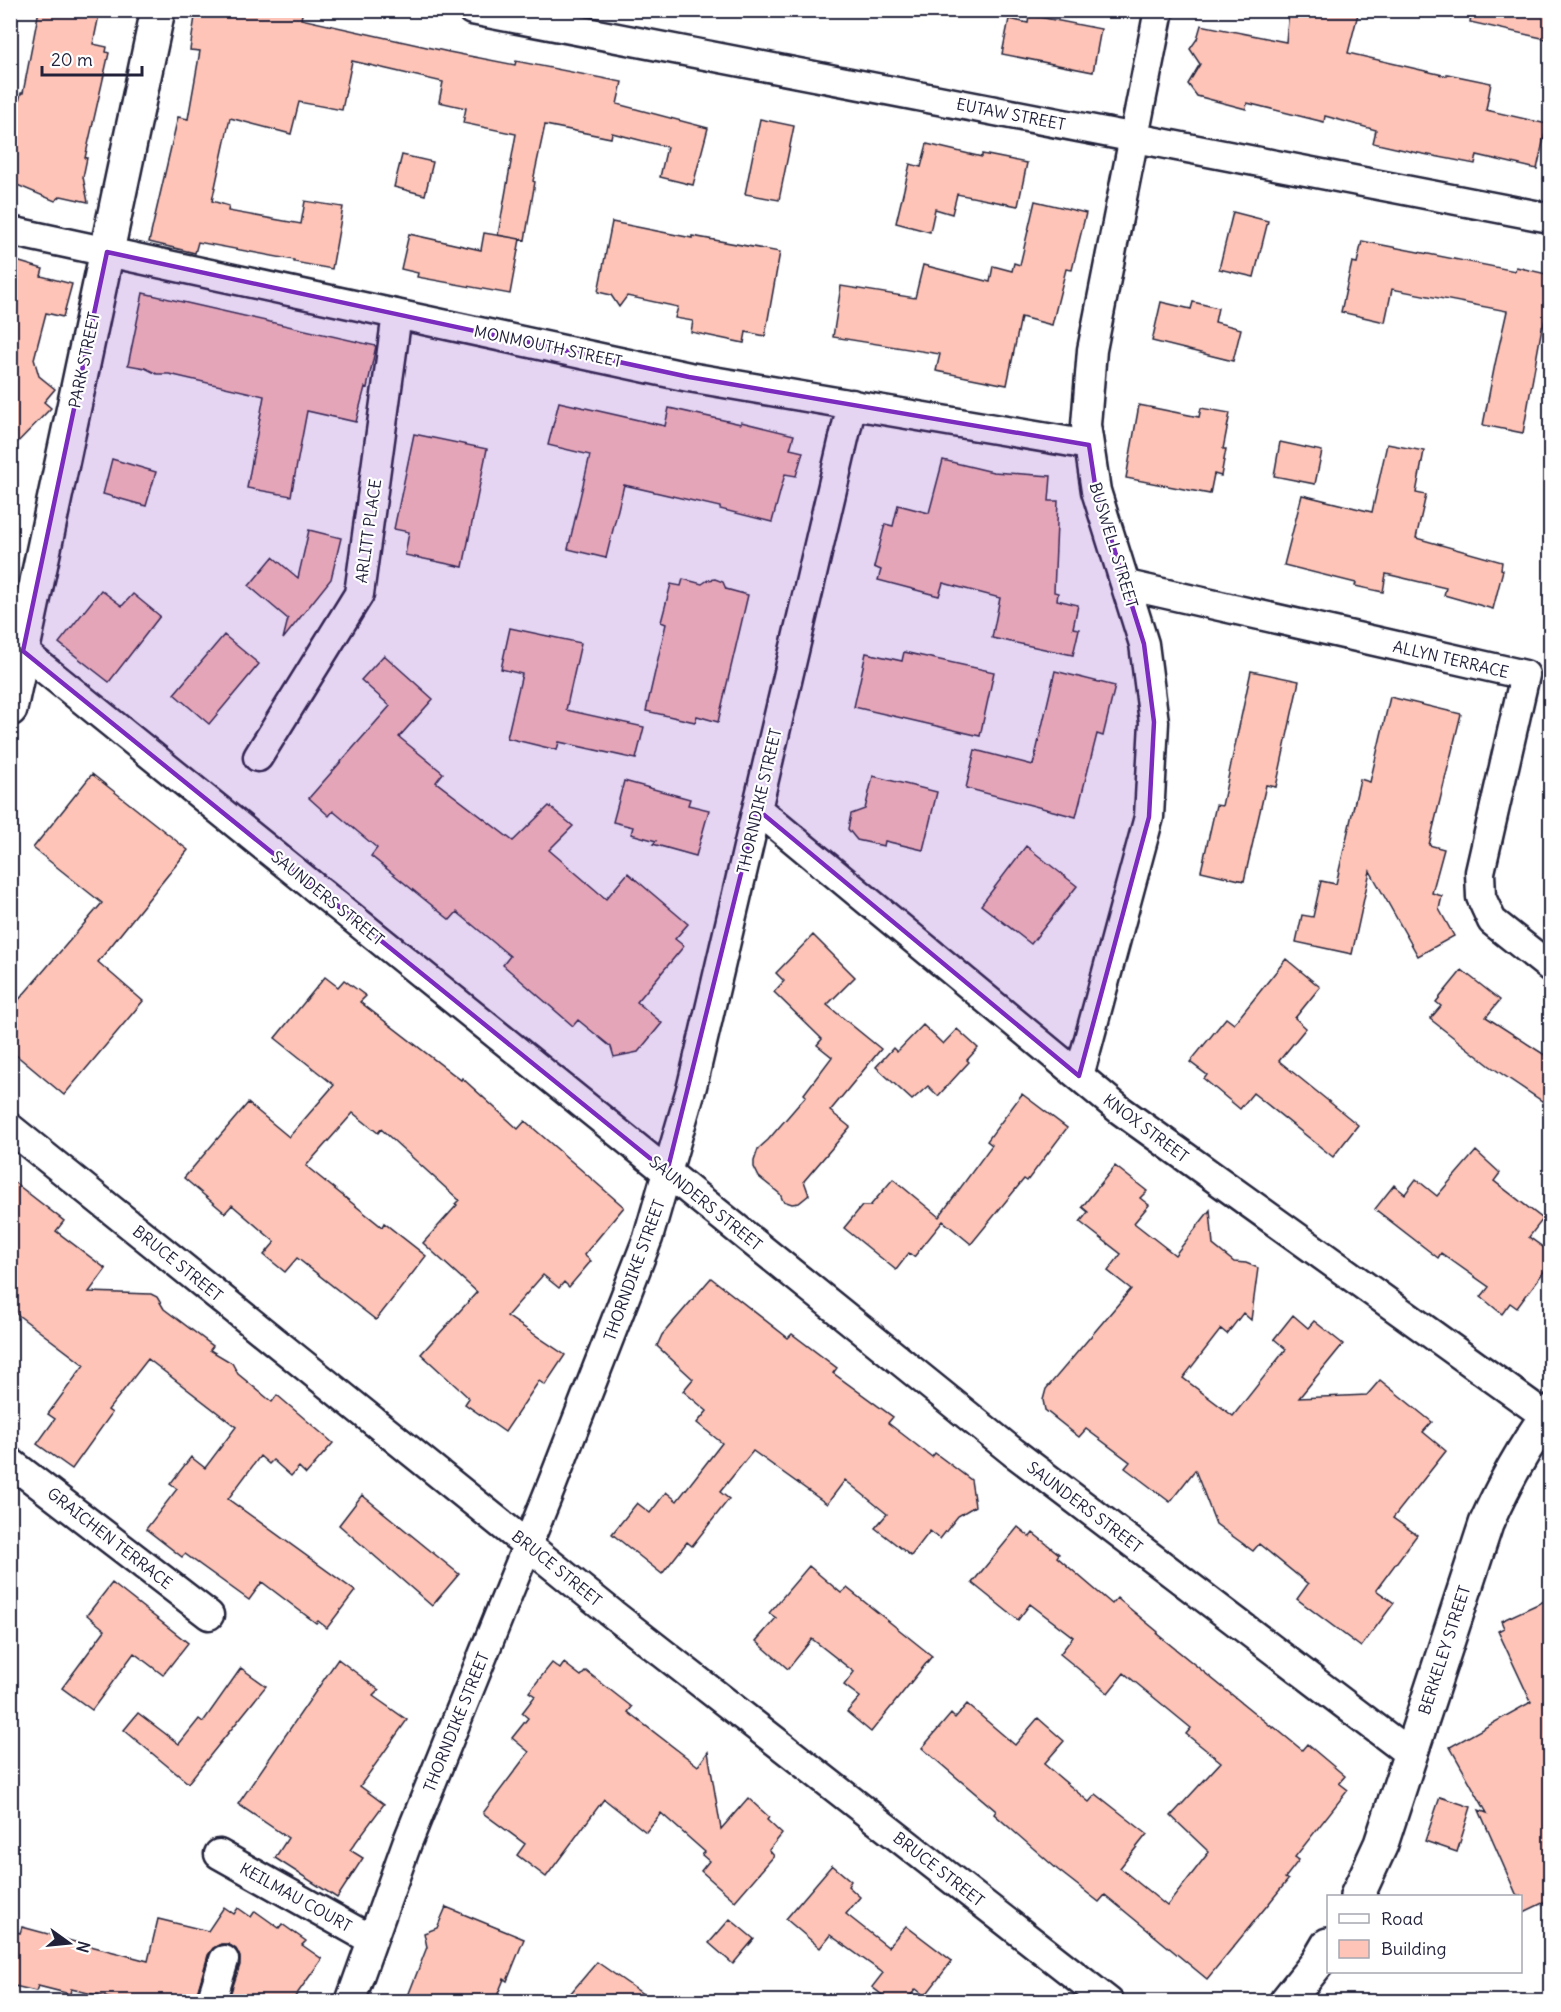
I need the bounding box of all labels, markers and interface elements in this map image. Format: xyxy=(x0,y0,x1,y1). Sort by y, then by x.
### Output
scale bar xyxy=(42,39,142,77)
text: 20 m xyxy=(51,48,93,71)
street label: EUTAW STREET xyxy=(955,94,1067,134)
street label: PARK STREET xyxy=(64,310,104,410)
street label: MONMOUTH STREET xyxy=(472,321,624,371)
street label: ARLITT PLACE xyxy=(351,478,385,584)
street label: BUSWELL STREET xyxy=(1085,480,1143,610)
street label: ALLYN TERRACE xyxy=(1391,636,1511,682)
street label: THORNDIKE STREET xyxy=(732,726,786,876)
street label: SAUNDERS STREET xyxy=(268,846,388,950)
street label: KNOX STREET xyxy=(1100,1090,1192,1166)
street label: SAUNDERS STREET xyxy=(646,1151,766,1255)
street label: THORNDIKE STREET xyxy=(599,1197,669,1343)
street label: BRUCE STREET xyxy=(129,1221,227,1305)
street label: SAUNDERS STREET xyxy=(1023,1457,1147,1557)
street label: GRAICHEN TERRACE xyxy=(44,1483,176,1593)
street label: BRUCE STREET xyxy=(508,1526,606,1610)
street label: BERKELEY STREET xyxy=(1414,1583,1474,1717)
street label: THORNDIKE STREET xyxy=(419,1649,493,1795)
street label: BRUCE STREET xyxy=(890,1827,988,1911)
street label: KEILMAU COURT xyxy=(237,1858,355,1936)
legend xyxy=(1327,1895,1522,1973)
text: Road xyxy=(1381,1907,1424,1930)
north arrow xyxy=(39,1913,99,1973)
text: Building xyxy=(1381,1937,1446,1960)
text: N xyxy=(72,1939,95,1955)

